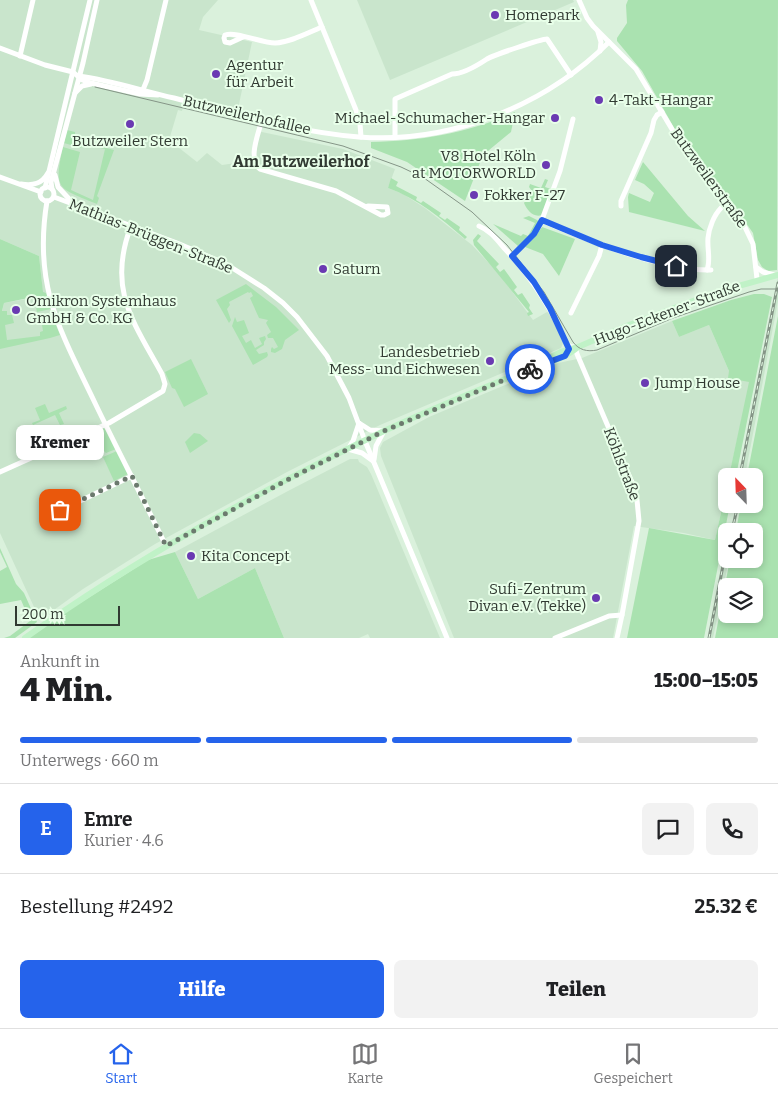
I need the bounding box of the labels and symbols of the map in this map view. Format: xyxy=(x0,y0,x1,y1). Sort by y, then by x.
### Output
place label: Homepark xyxy=(505,6,580,24)
marker: Homepark xyxy=(489,9,501,21)
place label: Agentur für Arbeit xyxy=(226,56,294,91)
marker: Agentur für Arbeit xyxy=(210,68,222,80)
place label: 4-Takt-Hangar xyxy=(609,91,713,109)
street label: Butzweilerhofallee xyxy=(181,92,313,138)
marker: 4-Takt-Hangar xyxy=(593,94,605,106)
place label: Michael-Schumacher-Hangar xyxy=(335,109,545,127)
marker: Michael-Schumacher-Hangar xyxy=(549,112,561,124)
marker: Butzweiler Stern xyxy=(124,118,136,130)
street label: Butzweilerstraße xyxy=(667,124,751,232)
place label: Butzweiler Stern xyxy=(72,132,188,150)
place label: V8 Hotel Köln at MOTORWORLD xyxy=(412,147,537,182)
district label: Am Butzweilerhof xyxy=(232,152,371,171)
marker: V8 Hotel Köln at MOTORWORLD xyxy=(540,159,552,171)
place label: Fokker F-27 xyxy=(484,186,566,204)
marker: Fokker F-27 xyxy=(468,189,480,201)
street label: Mathias-Brüggen-Straße xyxy=(66,195,236,277)
pin xyxy=(655,245,697,287)
place label: Saturn xyxy=(333,260,381,278)
marker: Saturn xyxy=(317,263,329,275)
street label: Hugo-Eckener-Straße xyxy=(591,277,743,349)
place label: Omikron Systemhaus GmbH & Co. KG xyxy=(26,292,176,327)
marker: Omikron Systemhaus GmbH & Co. KG xyxy=(10,304,22,316)
place label: Landesbetrieb Mess- und Eichwesen xyxy=(329,343,480,378)
courier xyxy=(505,344,555,394)
marker: Landesbetrieb Mess- und Eichwesen xyxy=(484,355,496,367)
place label: Jump House xyxy=(654,374,740,392)
marker: Jump House xyxy=(639,377,651,389)
callout: Kremer xyxy=(16,425,104,460)
street label: Köhlstraße xyxy=(600,425,644,503)
north arrow xyxy=(718,468,762,512)
pin xyxy=(39,489,81,531)
place label: Kita Concept xyxy=(201,547,290,565)
marker: Kita Concept xyxy=(185,550,197,562)
place label: Sufi-Zentrum Divan e.V. (Tekke) xyxy=(468,580,587,615)
marker: Sufi-Zentrum Divan e.V. (Tekke) xyxy=(590,592,602,604)
scale bar xyxy=(15,603,120,626)

